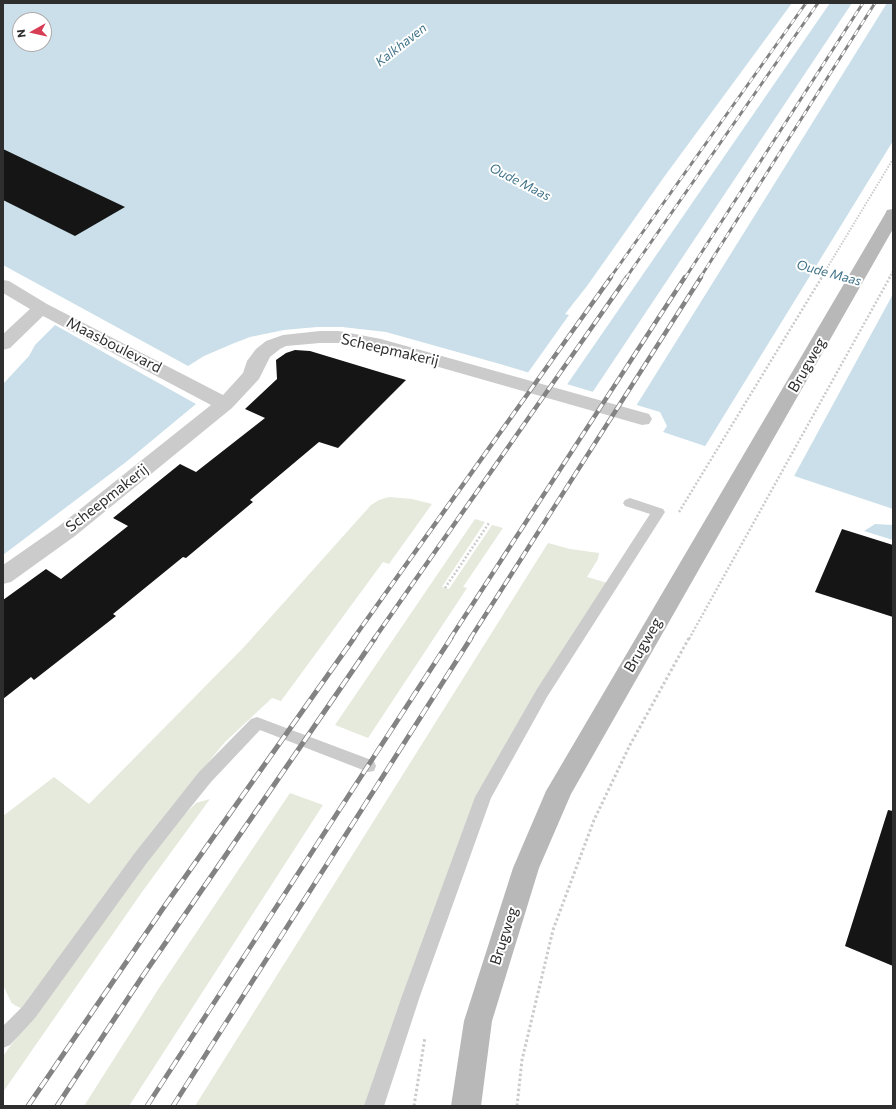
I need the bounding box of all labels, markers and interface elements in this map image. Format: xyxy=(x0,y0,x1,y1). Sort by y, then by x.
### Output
north arrow xyxy=(12,12,52,52)
water label: Kalkhaven xyxy=(372,20,430,70)
text: N xyxy=(14,29,28,39)
water label: Oude Maas xyxy=(487,160,553,204)
water label: Oude Maas xyxy=(795,257,863,289)
street label: Maasboulevard xyxy=(63,313,165,377)
street label: Scheepmakerij xyxy=(339,330,441,370)
street label: Brugweg xyxy=(784,335,830,395)
street label: Scheepmakerij xyxy=(62,460,152,536)
street label: Brugweg xyxy=(620,615,666,675)
street label: Brugweg xyxy=(486,905,522,967)

